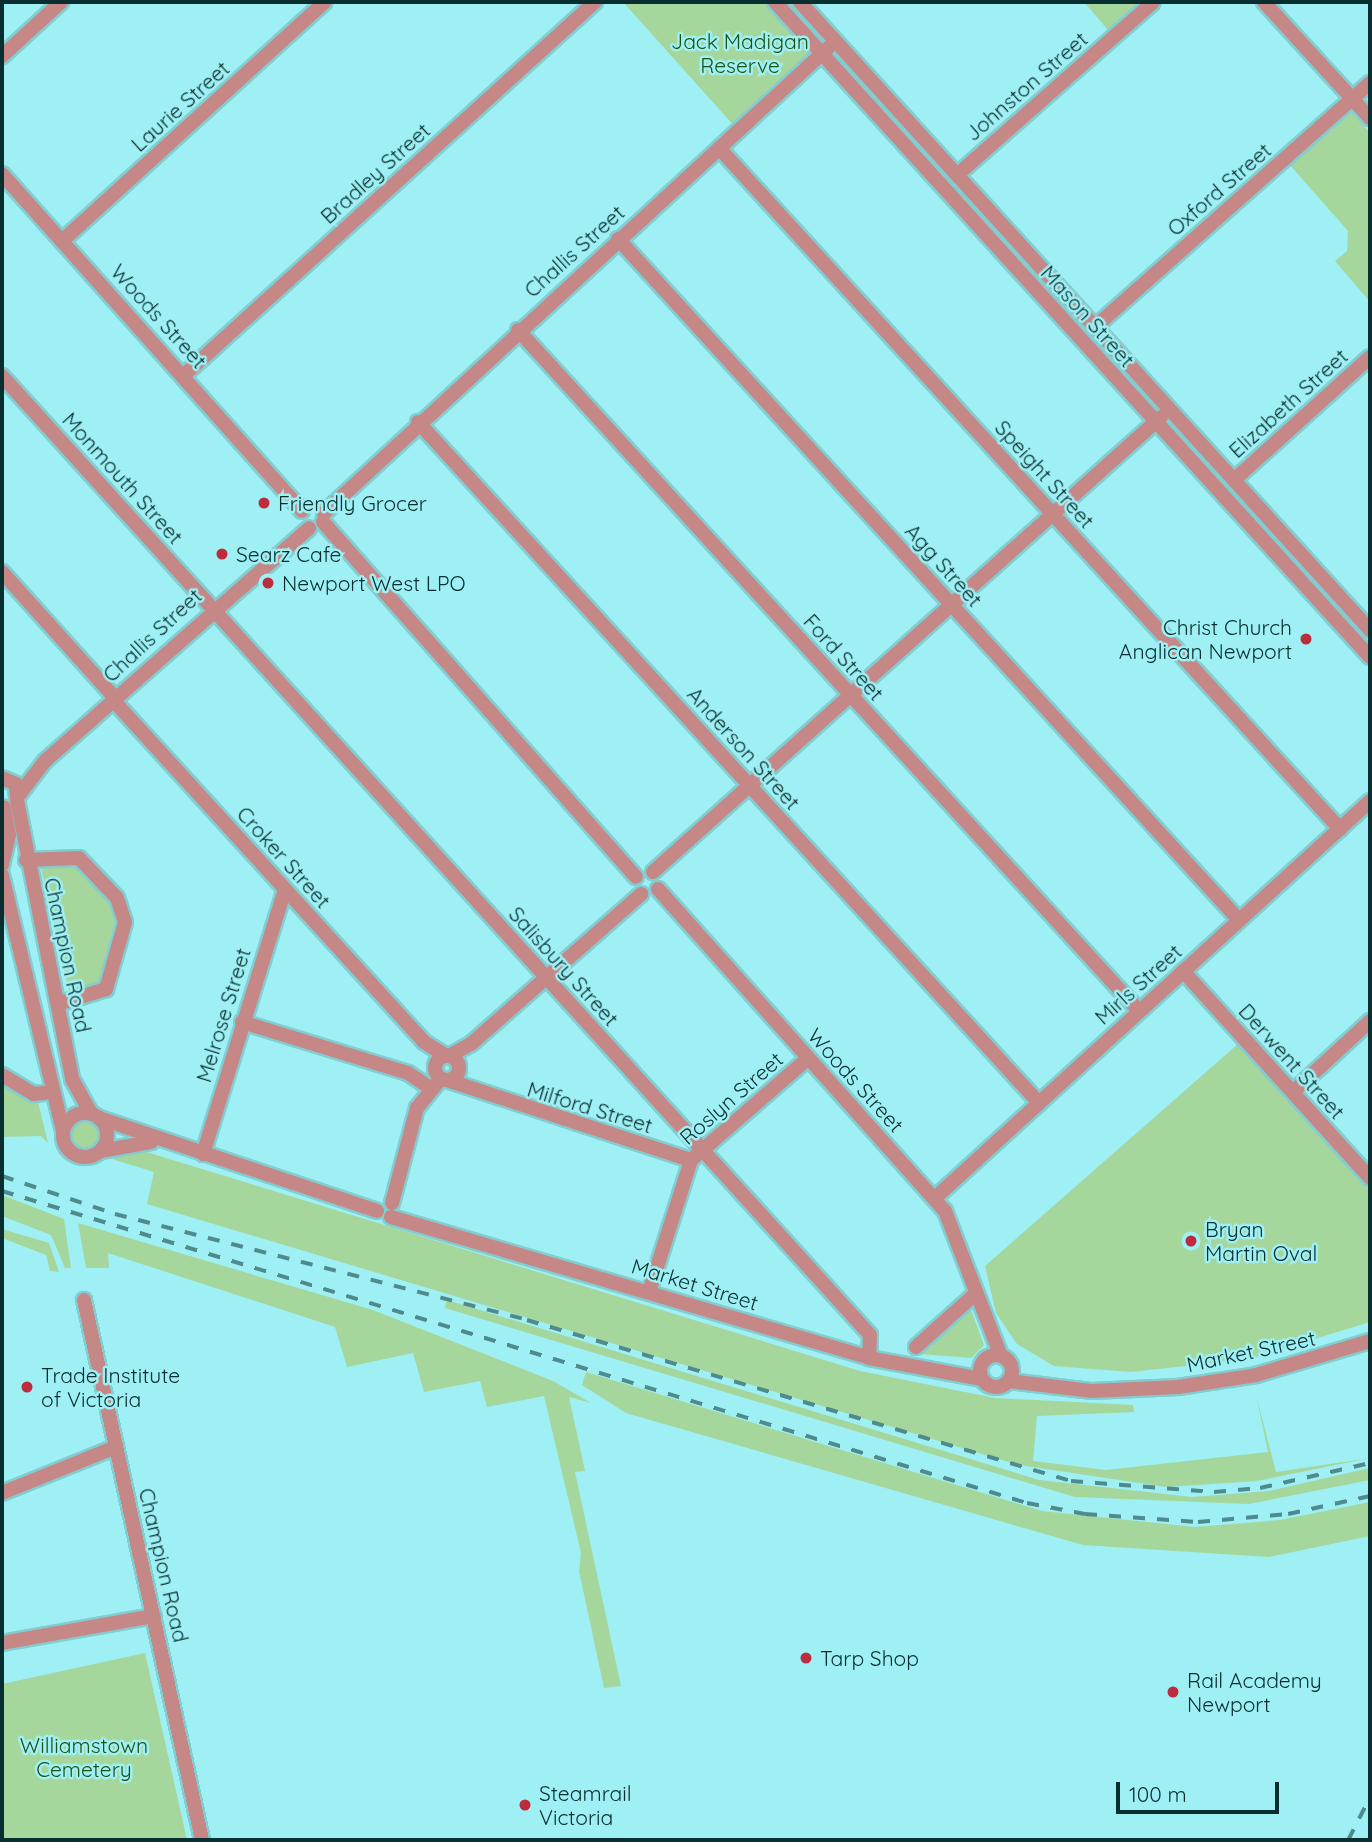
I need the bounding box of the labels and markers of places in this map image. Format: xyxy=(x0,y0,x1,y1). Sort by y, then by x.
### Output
place label: Friendly Grocer xyxy=(278,490,427,516)
marker: Friendly Grocer xyxy=(256,495,272,511)
place label: Searz Cafe xyxy=(236,541,341,567)
marker: Searz Cafe xyxy=(214,546,230,562)
place label: Newport West LPO xyxy=(282,570,466,596)
marker: Newport West LPO xyxy=(260,575,276,591)
place label: Christ Church Anglican Newport xyxy=(1119,614,1292,664)
marker: Christ Church Anglican Newport xyxy=(1298,631,1314,647)
place label: Bryan Martin Oval xyxy=(1205,1216,1317,1266)
marker: Bryan Martin Oval xyxy=(1183,1233,1199,1249)
place label: Trade Institute of Victoria xyxy=(41,1362,180,1412)
marker: Trade Institute of Victoria xyxy=(19,1379,35,1395)
place label: Tarp Shop xyxy=(820,1645,919,1671)
marker: Tarp Shop xyxy=(798,1650,814,1666)
place label: Rail Academy Newport xyxy=(1187,1667,1322,1717)
marker: Rail Academy Newport xyxy=(1165,1684,1181,1700)
place label: Steamrail Victoria xyxy=(539,1780,632,1830)
marker: Steamrail Victoria xyxy=(517,1797,533,1813)

